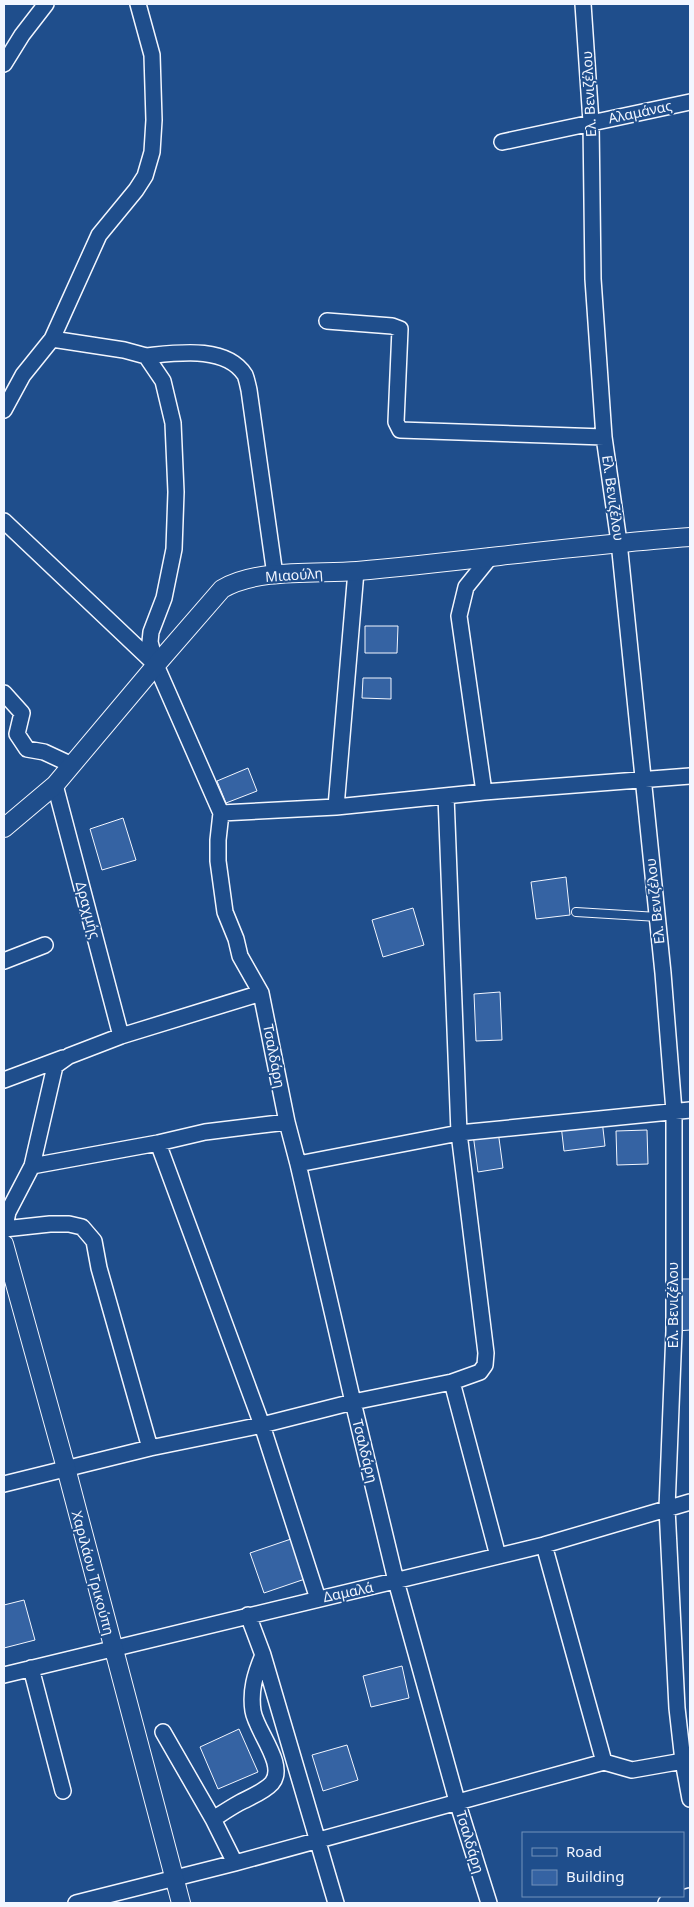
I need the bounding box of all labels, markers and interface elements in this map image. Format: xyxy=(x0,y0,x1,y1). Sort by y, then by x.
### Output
street label: Ελ. Βενιζέλου xyxy=(577,50,600,138)
street label: Αλαμάνας xyxy=(606,95,674,128)
street label: Ελ. Βενιζέλου xyxy=(598,454,629,542)
street label: Μιαούλη xyxy=(264,563,323,586)
street label: Ελ. Βενιζέλου xyxy=(641,857,668,945)
street label: Δραχμής xyxy=(72,879,105,941)
street label: Τσαλδάρη xyxy=(259,1022,290,1090)
street label: Ελ. Βενιζέλου xyxy=(663,1262,682,1348)
street label: Τσαλδάρη xyxy=(348,1417,383,1485)
street label: Χαριλάου Τρικούπη xyxy=(68,1509,119,1637)
street label: Δαμαλά xyxy=(321,1577,375,1606)
street label: Τσαλδάρη xyxy=(452,1808,489,1876)
legend xyxy=(522,1832,684,1897)
text: Road xyxy=(566,1841,602,1861)
text: Building xyxy=(566,1866,624,1886)

